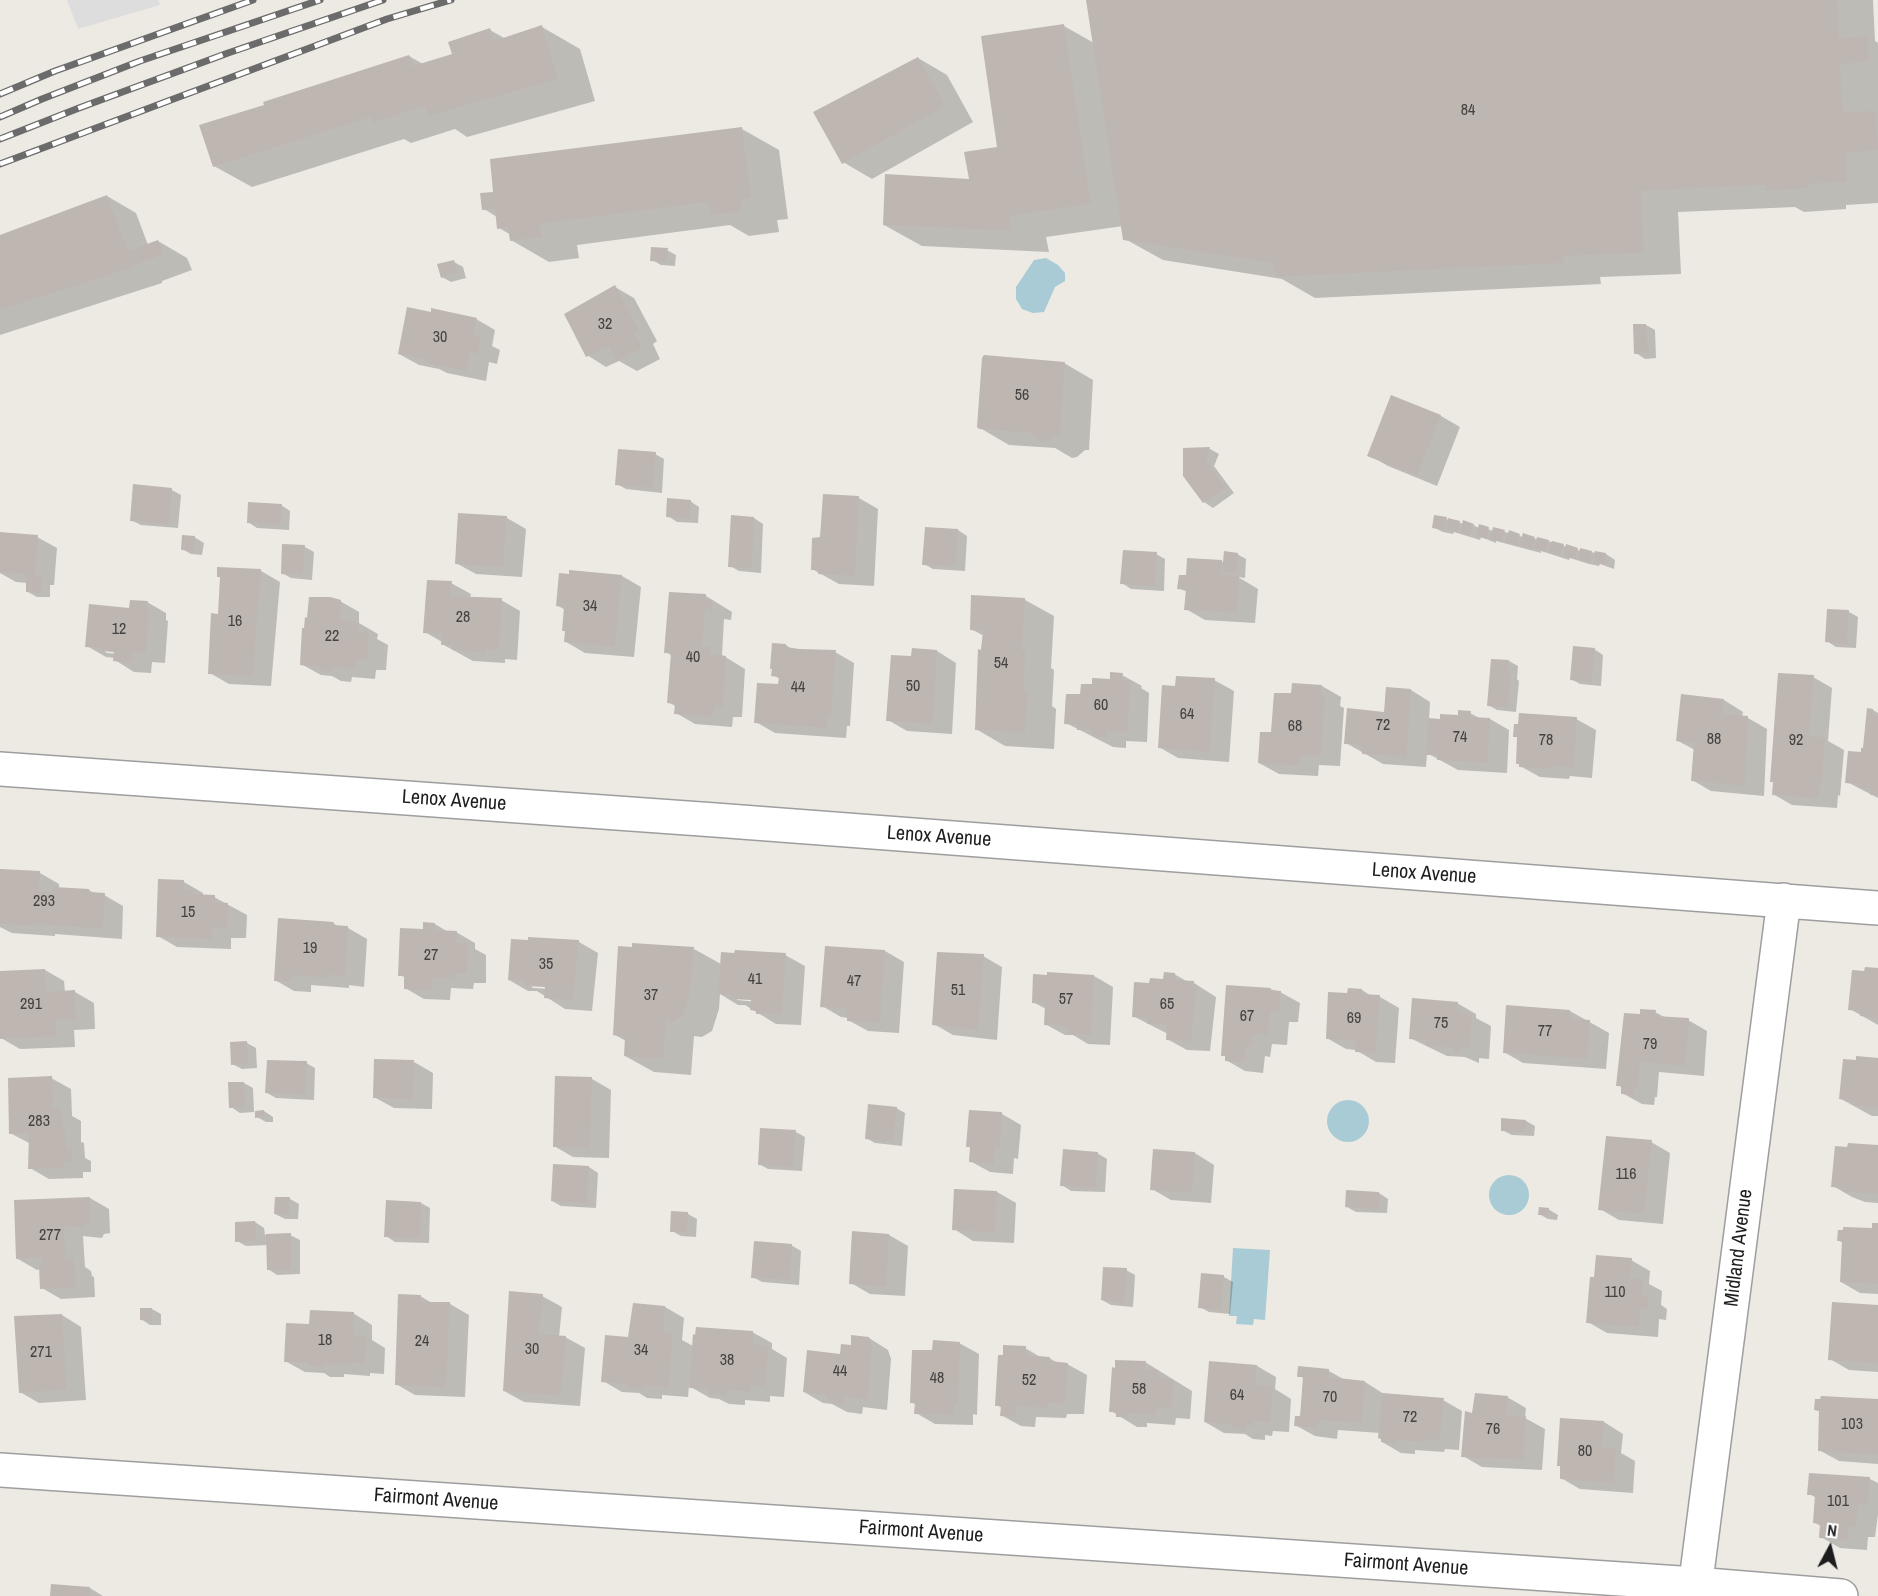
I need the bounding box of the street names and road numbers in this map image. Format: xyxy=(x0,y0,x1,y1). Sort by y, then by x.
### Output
street label: Lenox Avenue xyxy=(401,785,507,817)
street label: Lenox Avenue xyxy=(886,821,992,853)
street label: Lenox Avenue xyxy=(1371,858,1477,890)
street label: Midland Avenue xyxy=(1720,1188,1758,1308)
street label: Fairmont Avenue xyxy=(373,1484,499,1516)
street label: Fairmont Avenue xyxy=(858,1516,984,1548)
street label: Fairmont Avenue xyxy=(1343,1549,1469,1581)

